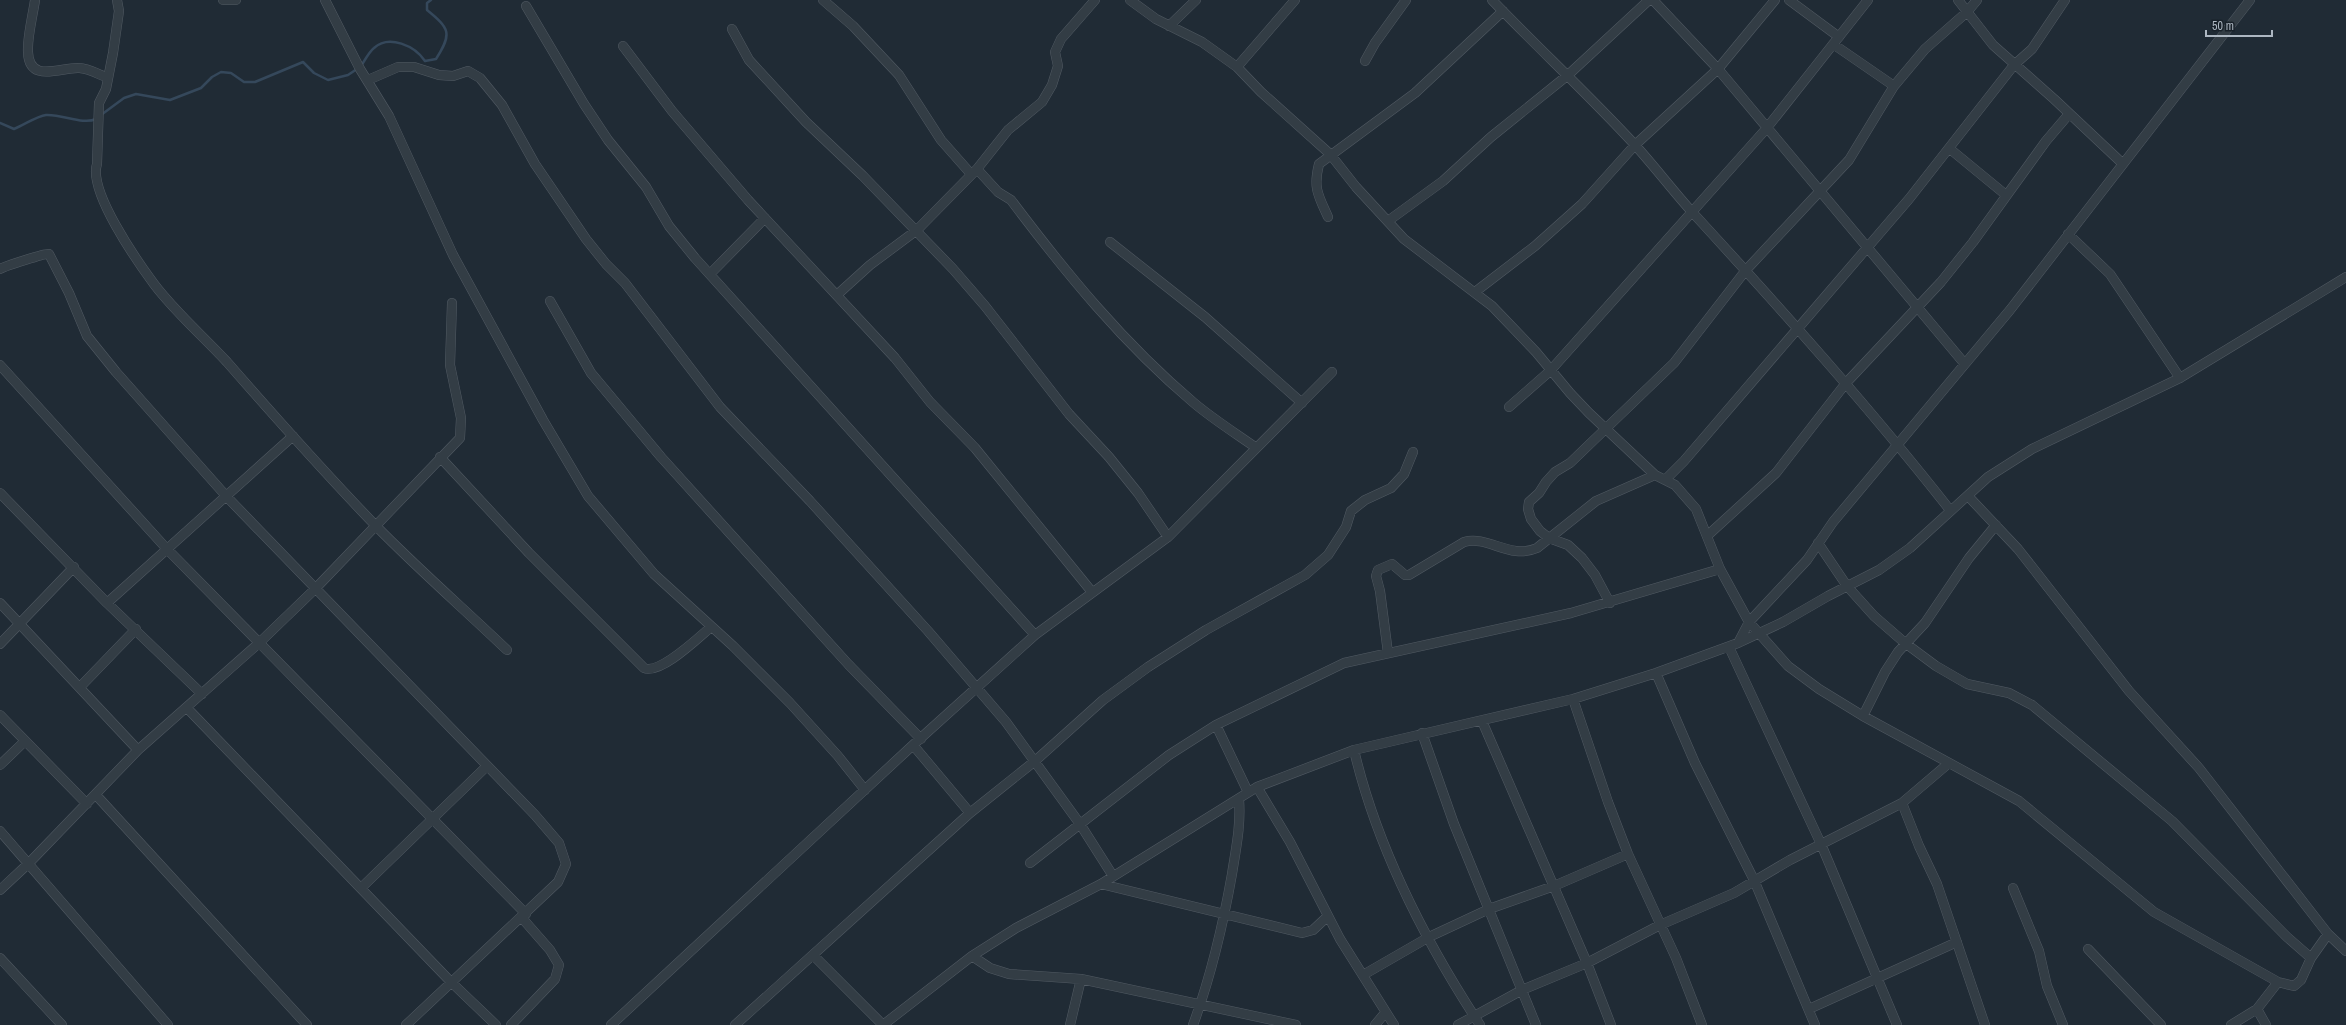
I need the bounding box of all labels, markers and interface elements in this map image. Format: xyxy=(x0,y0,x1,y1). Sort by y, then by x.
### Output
scale bar xyxy=(2206,12,2272,38)
text: 50 m xyxy=(2212,18,2234,34)

